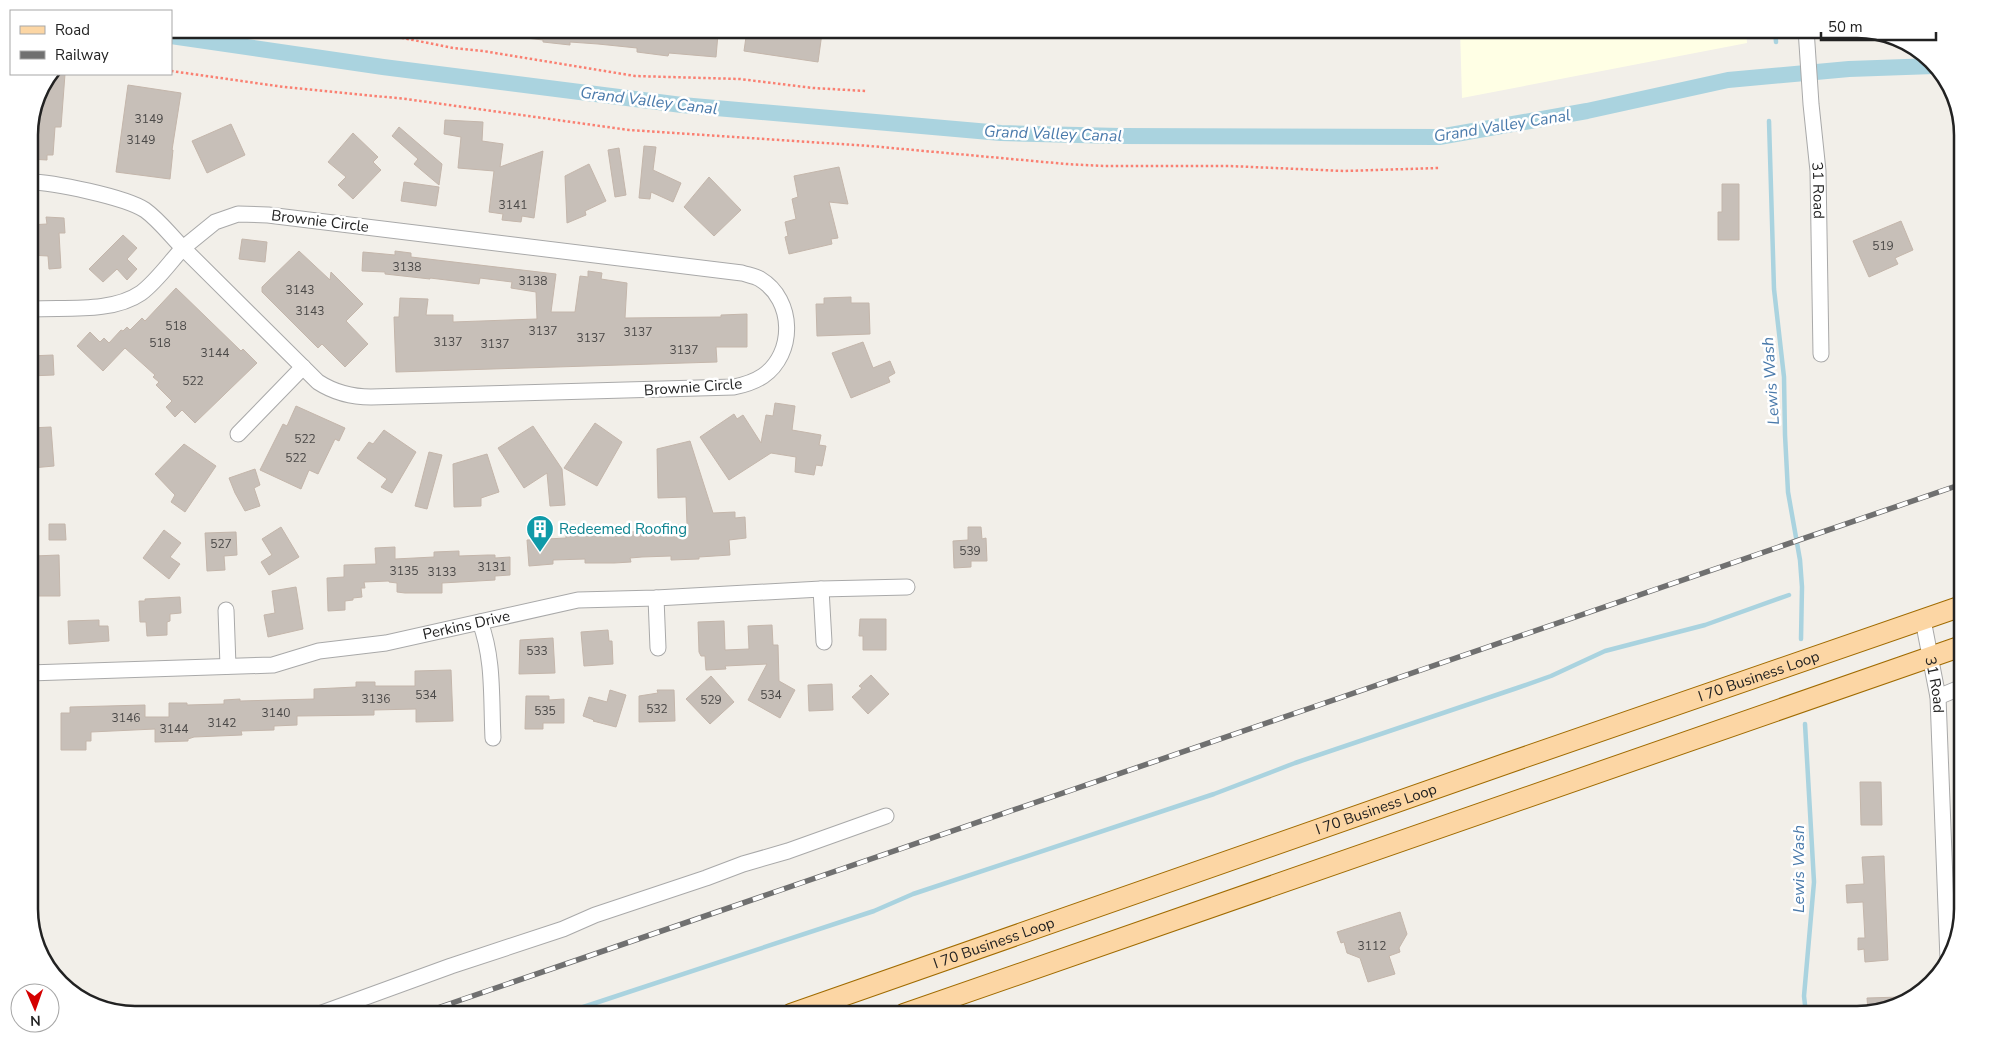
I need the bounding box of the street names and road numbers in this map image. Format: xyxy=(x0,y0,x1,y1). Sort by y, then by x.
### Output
street label: 31 Road xyxy=(1807,161,1829,219)
street label: Brownie Circle xyxy=(270,205,370,237)
street label: Brownie Circle xyxy=(643,374,743,400)
street label: Perkins Drive xyxy=(421,606,512,644)
street label: I 70 Business Loop xyxy=(1695,646,1822,706)
street label: 31 Road xyxy=(1920,655,1949,713)
street label: I 70 Business Loop xyxy=(1313,779,1440,840)
street label: I 70 Business Loop xyxy=(931,912,1057,973)

